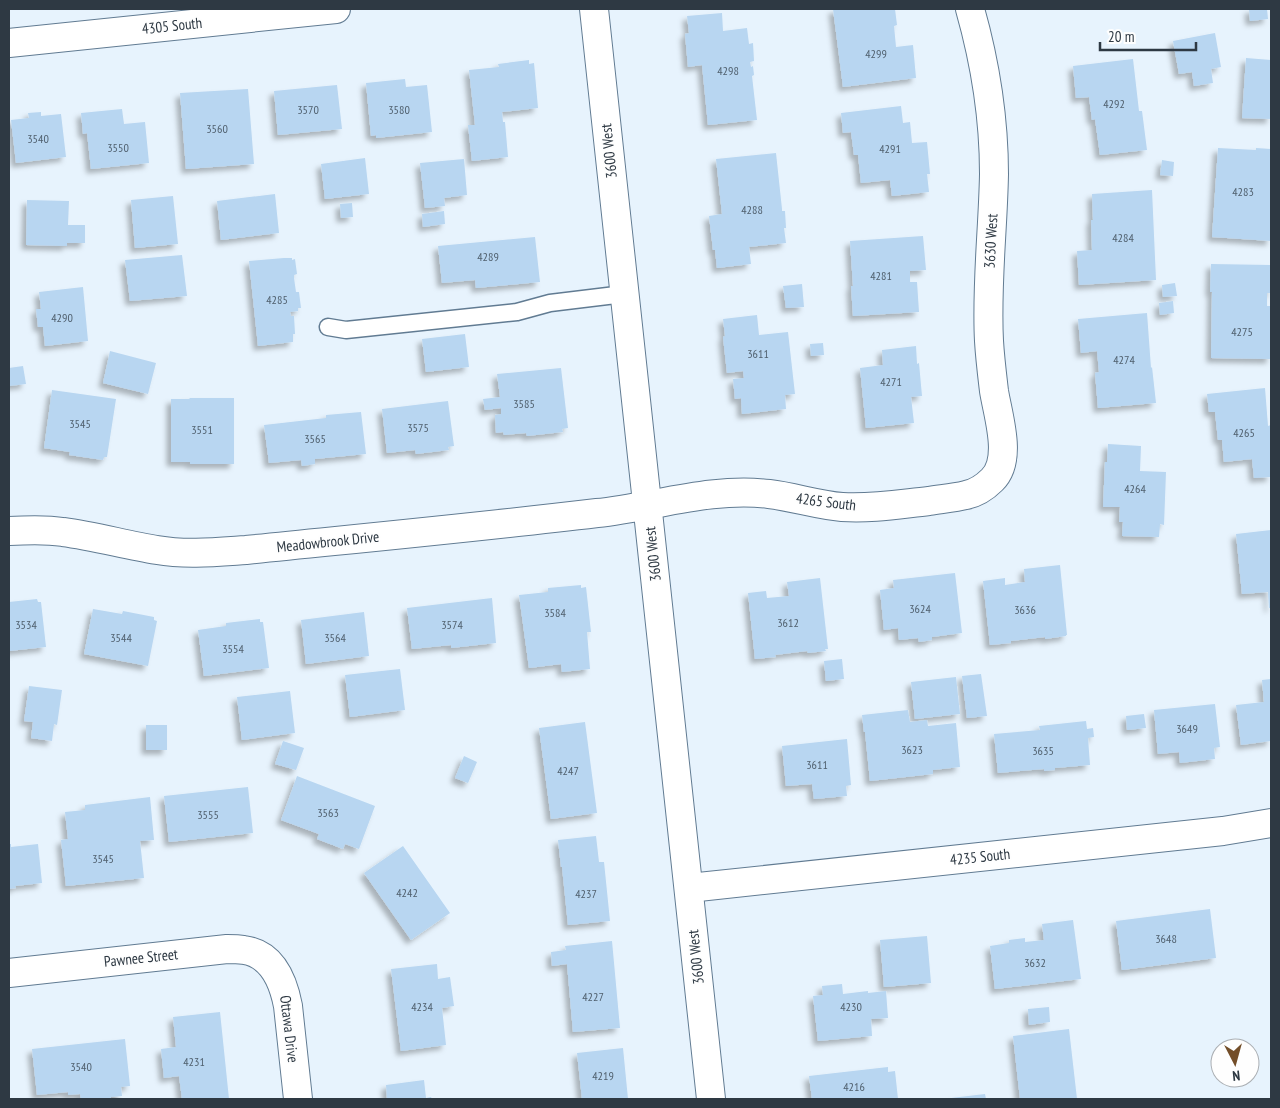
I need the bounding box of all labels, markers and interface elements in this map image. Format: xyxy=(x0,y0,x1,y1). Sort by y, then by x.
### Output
street label: 4305 South xyxy=(141,13,203,38)
scale bar xyxy=(1100,20,1196,52)
text: 20 m xyxy=(1108,27,1134,46)
house number: 4299 xyxy=(865,46,887,61)
house number: 4298 xyxy=(717,63,739,78)
house number: 4292 xyxy=(1103,96,1125,111)
house number: 3570 xyxy=(297,102,319,117)
house number: 3580 xyxy=(388,102,410,117)
house number: 3560 xyxy=(206,121,228,136)
street label: 3600 West xyxy=(596,123,621,179)
house number: 3540 xyxy=(27,131,49,146)
house number: 3550 xyxy=(107,140,129,155)
house number: 4291 xyxy=(879,141,901,156)
house number: 4283 xyxy=(1232,184,1254,199)
house number: 4288 xyxy=(741,202,763,217)
street label: 3630 West xyxy=(980,213,1001,269)
house number: 4284 xyxy=(1112,230,1134,245)
house number: 4289 xyxy=(477,249,499,264)
house number: 4281 xyxy=(870,268,892,283)
house number: 4285 xyxy=(266,292,288,307)
house number: 4290 xyxy=(51,310,73,325)
house number: 4275 xyxy=(1231,324,1253,339)
house number: 3611 xyxy=(747,346,769,361)
house number: 4274 xyxy=(1113,352,1135,367)
house number: 4271 xyxy=(880,374,902,389)
house number: 3585 xyxy=(513,396,535,411)
house number: 3545 xyxy=(69,416,91,431)
house number: 3575 xyxy=(407,420,429,435)
house number: 3551 xyxy=(191,422,213,437)
house number: 4265 xyxy=(1233,425,1255,440)
house number: 3565 xyxy=(304,431,326,446)
house number: 4264 xyxy=(1124,481,1146,496)
street label: 4265 South xyxy=(795,488,857,515)
street label: 3600 West xyxy=(640,526,665,582)
street label: Meadowbrook Drive xyxy=(276,527,380,556)
house number: 3624 xyxy=(909,601,931,616)
house number: 3636 xyxy=(1014,602,1036,617)
house number: 3584 xyxy=(544,605,566,620)
house number: 3612 xyxy=(777,615,799,630)
house number: 3534 xyxy=(15,617,37,632)
house number: 3574 xyxy=(441,617,463,632)
house number: 3544 xyxy=(110,630,132,645)
house number: 3564 xyxy=(324,630,346,645)
house number: 3554 xyxy=(222,641,244,656)
house number: 3649 xyxy=(1176,721,1198,736)
house number: 3623 xyxy=(901,742,923,757)
house number: 3635 xyxy=(1032,743,1054,758)
house number: 3611 xyxy=(806,757,828,772)
house number: 4247 xyxy=(557,763,579,778)
house number: 3563 xyxy=(317,805,339,820)
house number: 3555 xyxy=(197,807,219,822)
street label: 4235 South xyxy=(949,844,1011,869)
house number: 3545 xyxy=(92,851,114,866)
house number: 4242 xyxy=(396,885,418,900)
house number: 4237 xyxy=(575,886,597,901)
street label: 3600 West xyxy=(683,929,708,985)
house number: 3648 xyxy=(1155,931,1177,946)
street label: Pawnee Street xyxy=(103,944,179,971)
house number: 3632 xyxy=(1024,955,1046,970)
house number: 4227 xyxy=(582,989,604,1004)
street label: Ottawa Drive xyxy=(276,994,303,1064)
house number: 4234 xyxy=(411,999,433,1014)
house number: 4230 xyxy=(840,999,862,1014)
north arrow xyxy=(1210,1038,1260,1088)
house number: 4231 xyxy=(183,1054,205,1069)
house number: 3540 xyxy=(70,1059,92,1074)
text: N xyxy=(1232,1067,1241,1085)
house number: 4219 xyxy=(592,1068,614,1083)
house number: 4216 xyxy=(843,1079,865,1094)

